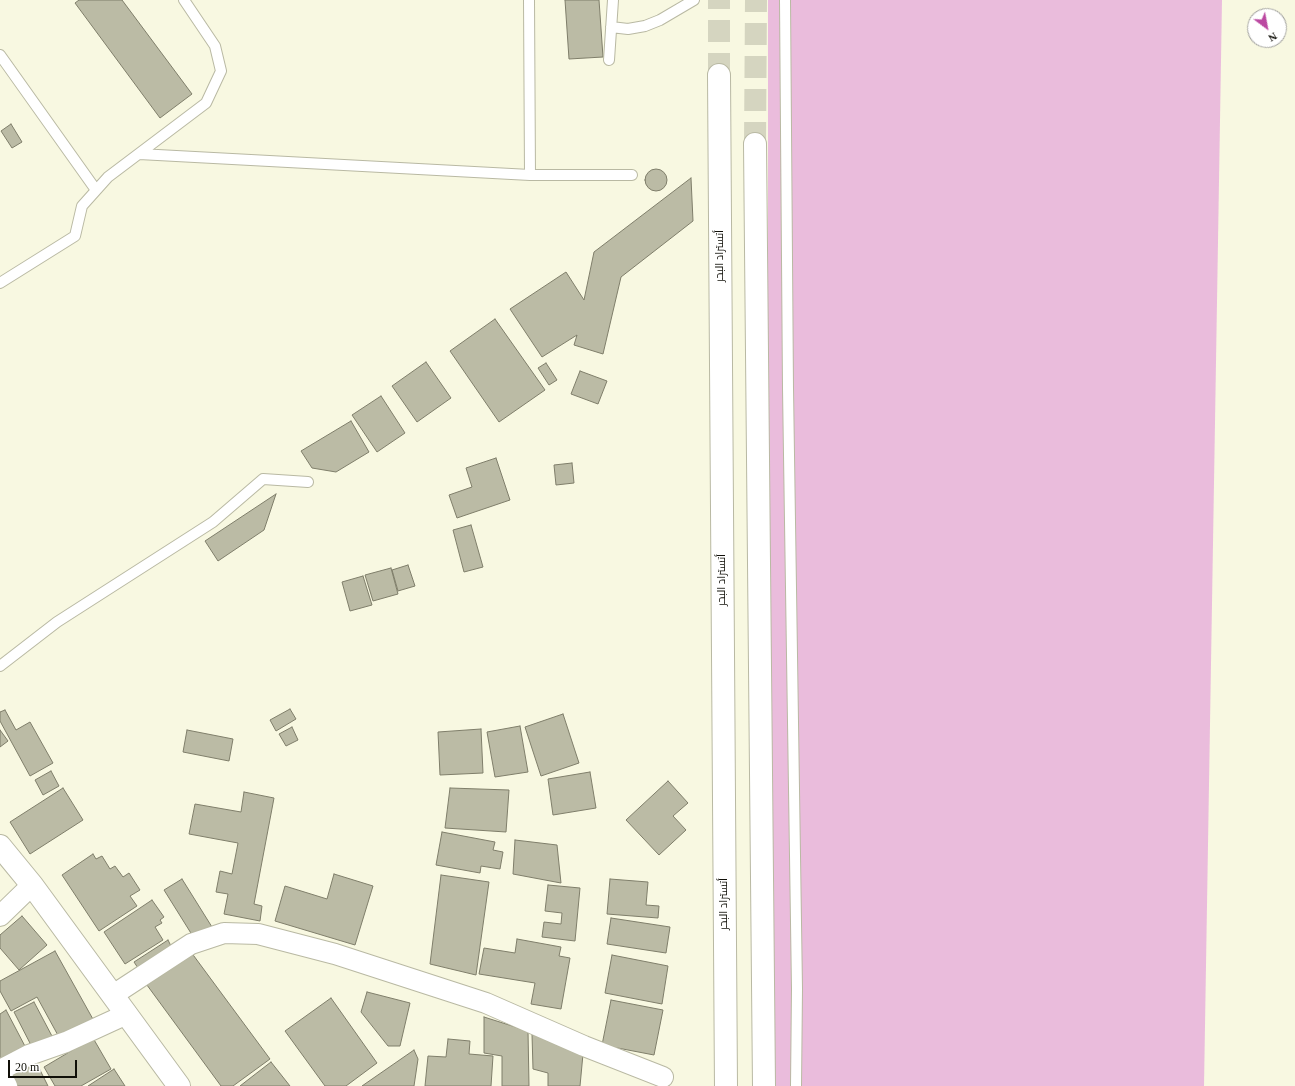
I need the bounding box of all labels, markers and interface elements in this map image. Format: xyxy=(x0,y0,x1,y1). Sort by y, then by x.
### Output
north arrow xyxy=(1247,8,1287,48)
text: N xyxy=(1266,30,1279,45)
street label: أتستراد البحر xyxy=(713,230,727,282)
street label: أتستراد البحر xyxy=(715,554,729,606)
street label: أتستراد البحر xyxy=(717,878,731,930)
scale bar xyxy=(10,1052,79,1078)
text: 20 m xyxy=(15,1060,39,1074)

